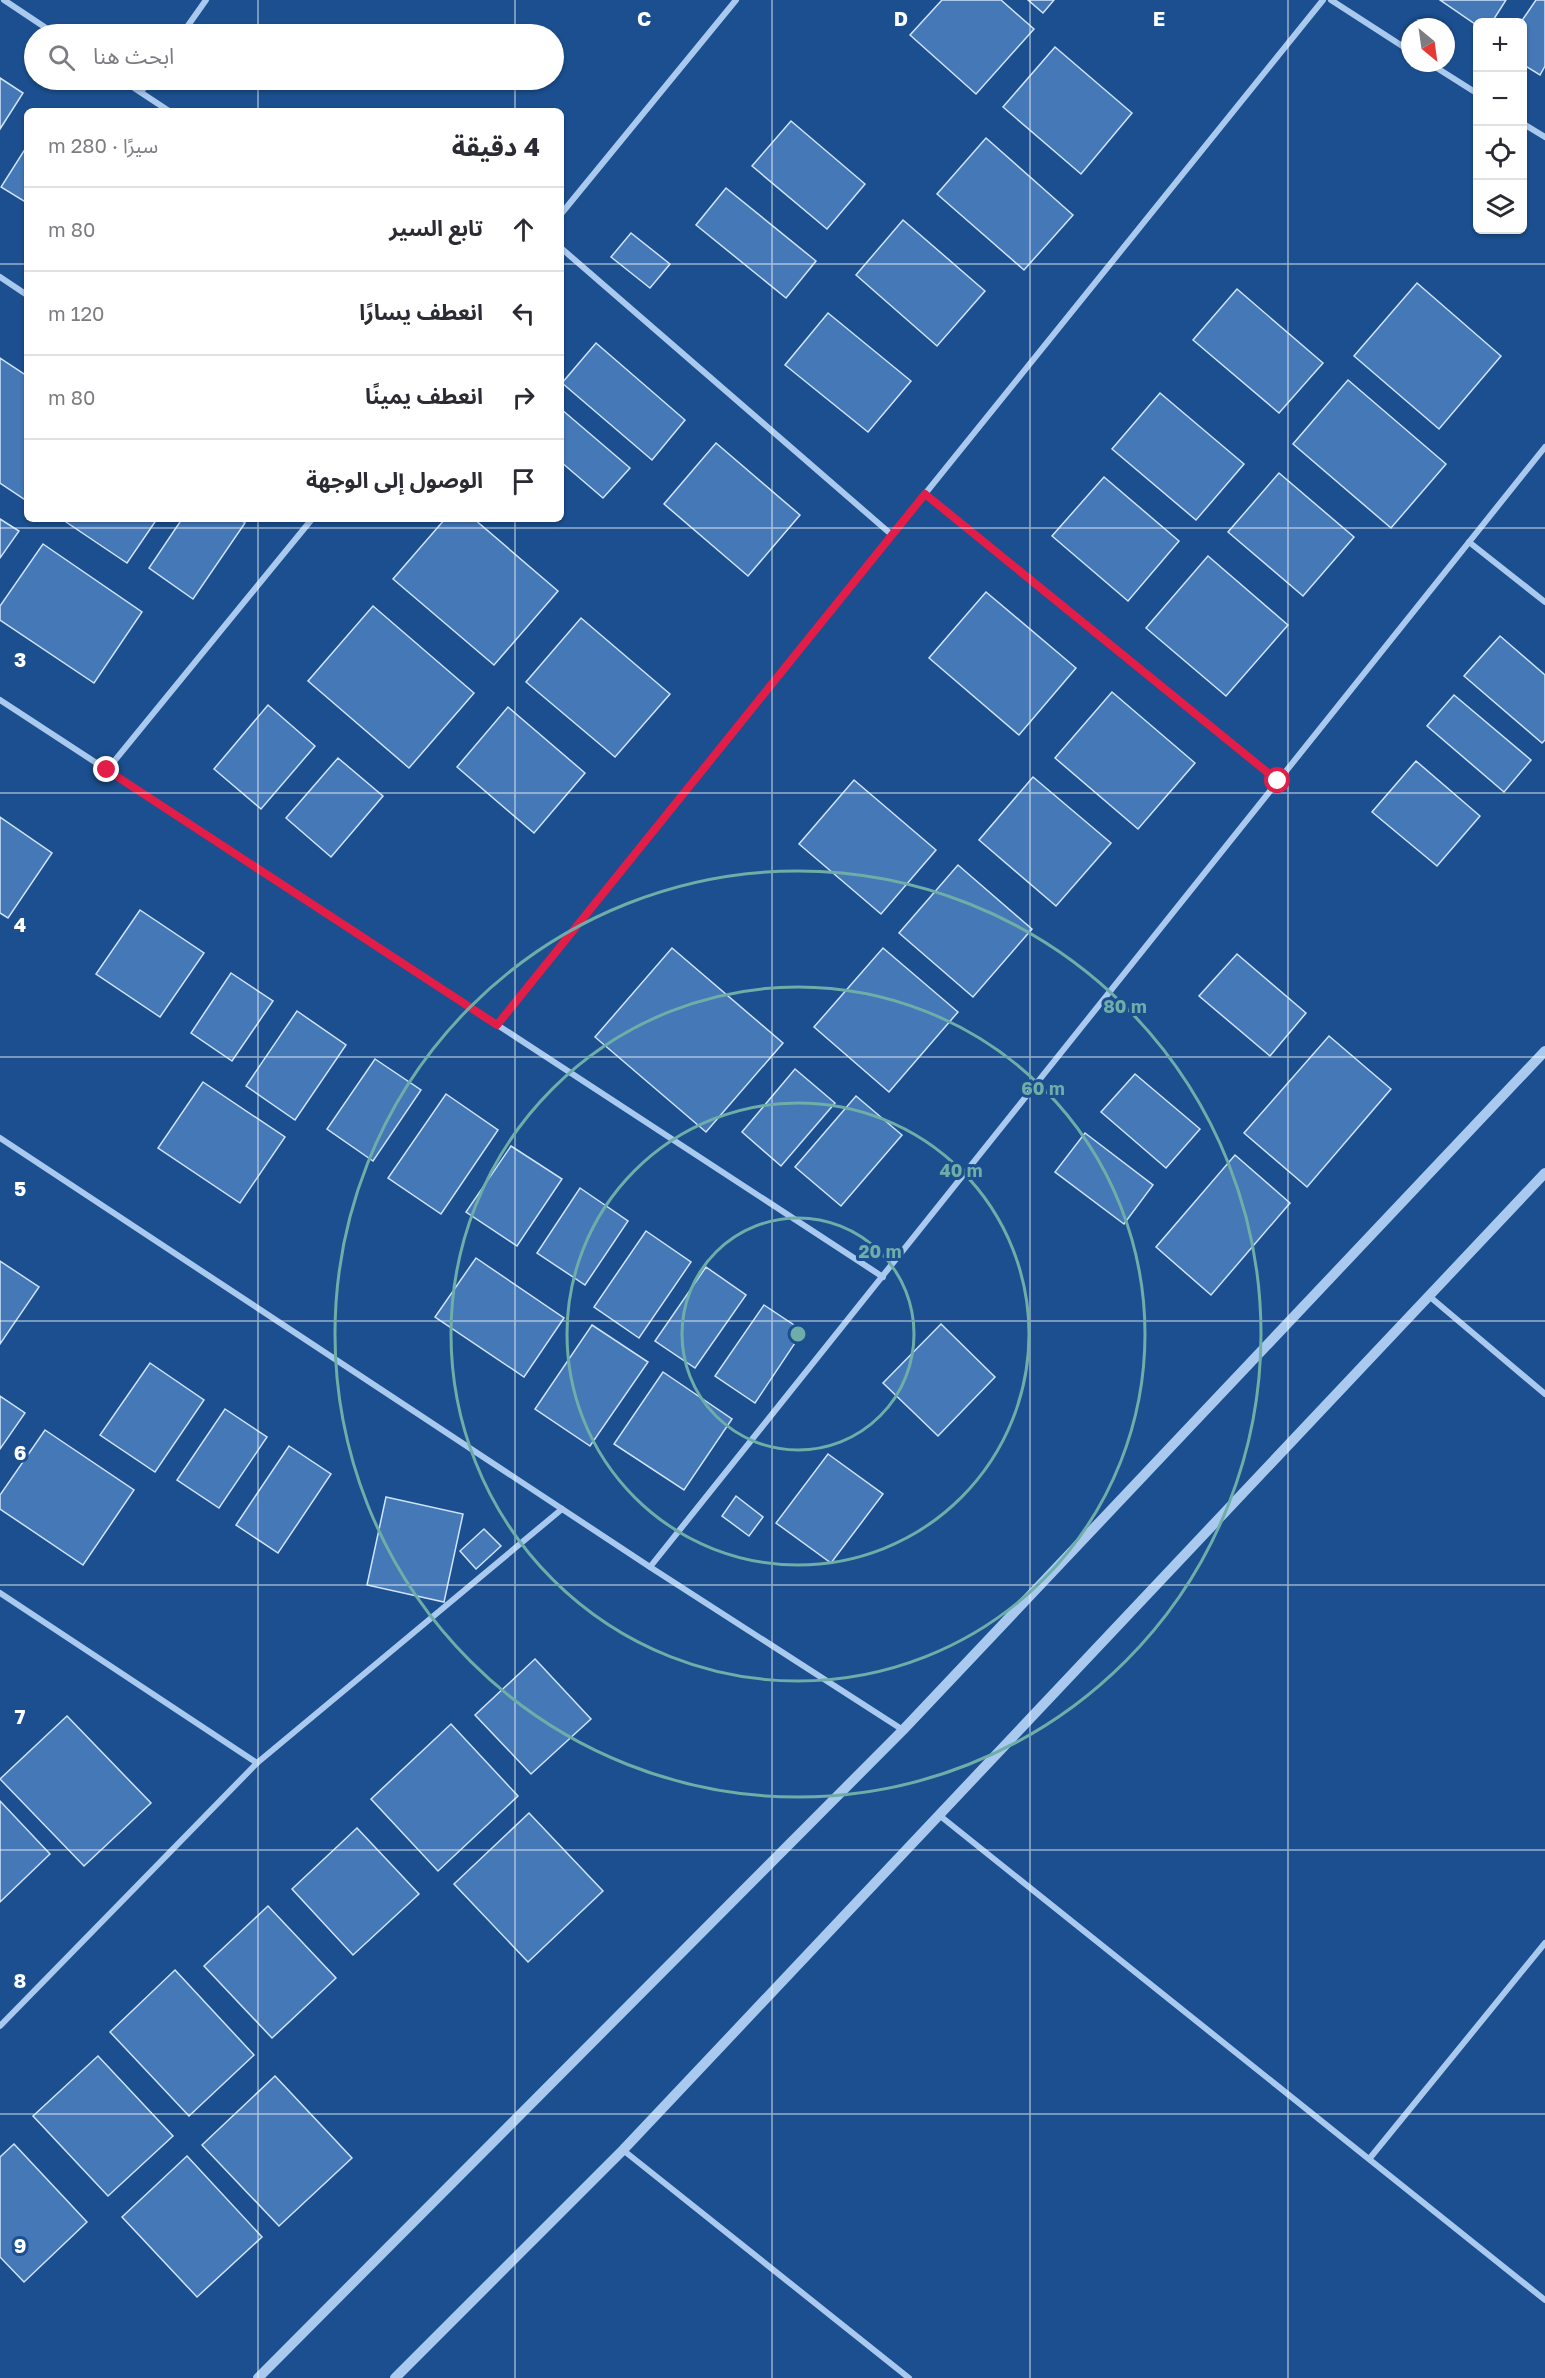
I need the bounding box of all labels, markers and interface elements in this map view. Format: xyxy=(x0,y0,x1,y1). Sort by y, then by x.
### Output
text: C xyxy=(637,6,651,30)
text: D xyxy=(894,6,908,30)
text: E xyxy=(1153,6,1165,30)
north arrow xyxy=(1401,18,1455,72)
map controls xyxy=(1473,18,1527,234)
button: + xyxy=(1473,18,1527,72)
search box xyxy=(24,24,564,90)
icon: search xyxy=(45,41,78,74)
text: ابحث هنا xyxy=(93,42,174,69)
button: − xyxy=(1473,72,1527,126)
button: locate xyxy=(1473,126,1527,180)
text: 4 دقيقة xyxy=(452,131,540,162)
text: سيرًا · 280 m xyxy=(48,133,158,157)
button: layers xyxy=(1473,180,1527,234)
icon: ahead xyxy=(507,213,540,246)
text: تابع السير xyxy=(389,214,483,241)
text: 80 m xyxy=(48,217,95,241)
icon: left xyxy=(507,297,540,330)
text: انعطف يسارًا xyxy=(359,298,483,325)
text: 120 m xyxy=(48,301,104,325)
icon: right xyxy=(507,381,540,414)
text: انعطف يمينًا xyxy=(365,382,483,409)
text: 80 m xyxy=(48,385,95,409)
icon: arrive xyxy=(507,465,540,498)
text: الوصول إلى الوجهة xyxy=(306,466,483,493)
text: 3 xyxy=(14,647,26,671)
route end xyxy=(93,756,119,782)
route start xyxy=(1264,767,1290,793)
text: 4 xyxy=(14,912,26,936)
text: 80 m xyxy=(1103,995,1147,1017)
text: 60 m xyxy=(1021,1077,1065,1099)
text: 40 m xyxy=(939,1159,983,1181)
text: 5 xyxy=(14,1176,26,1200)
text: 20 m xyxy=(859,1240,901,1262)
centre of rings xyxy=(788,1324,808,1344)
text: 6 xyxy=(14,1440,26,1464)
text: 7 xyxy=(15,1704,26,1728)
text: 8 xyxy=(14,1968,26,1992)
text: 9 xyxy=(14,2233,26,2257)

